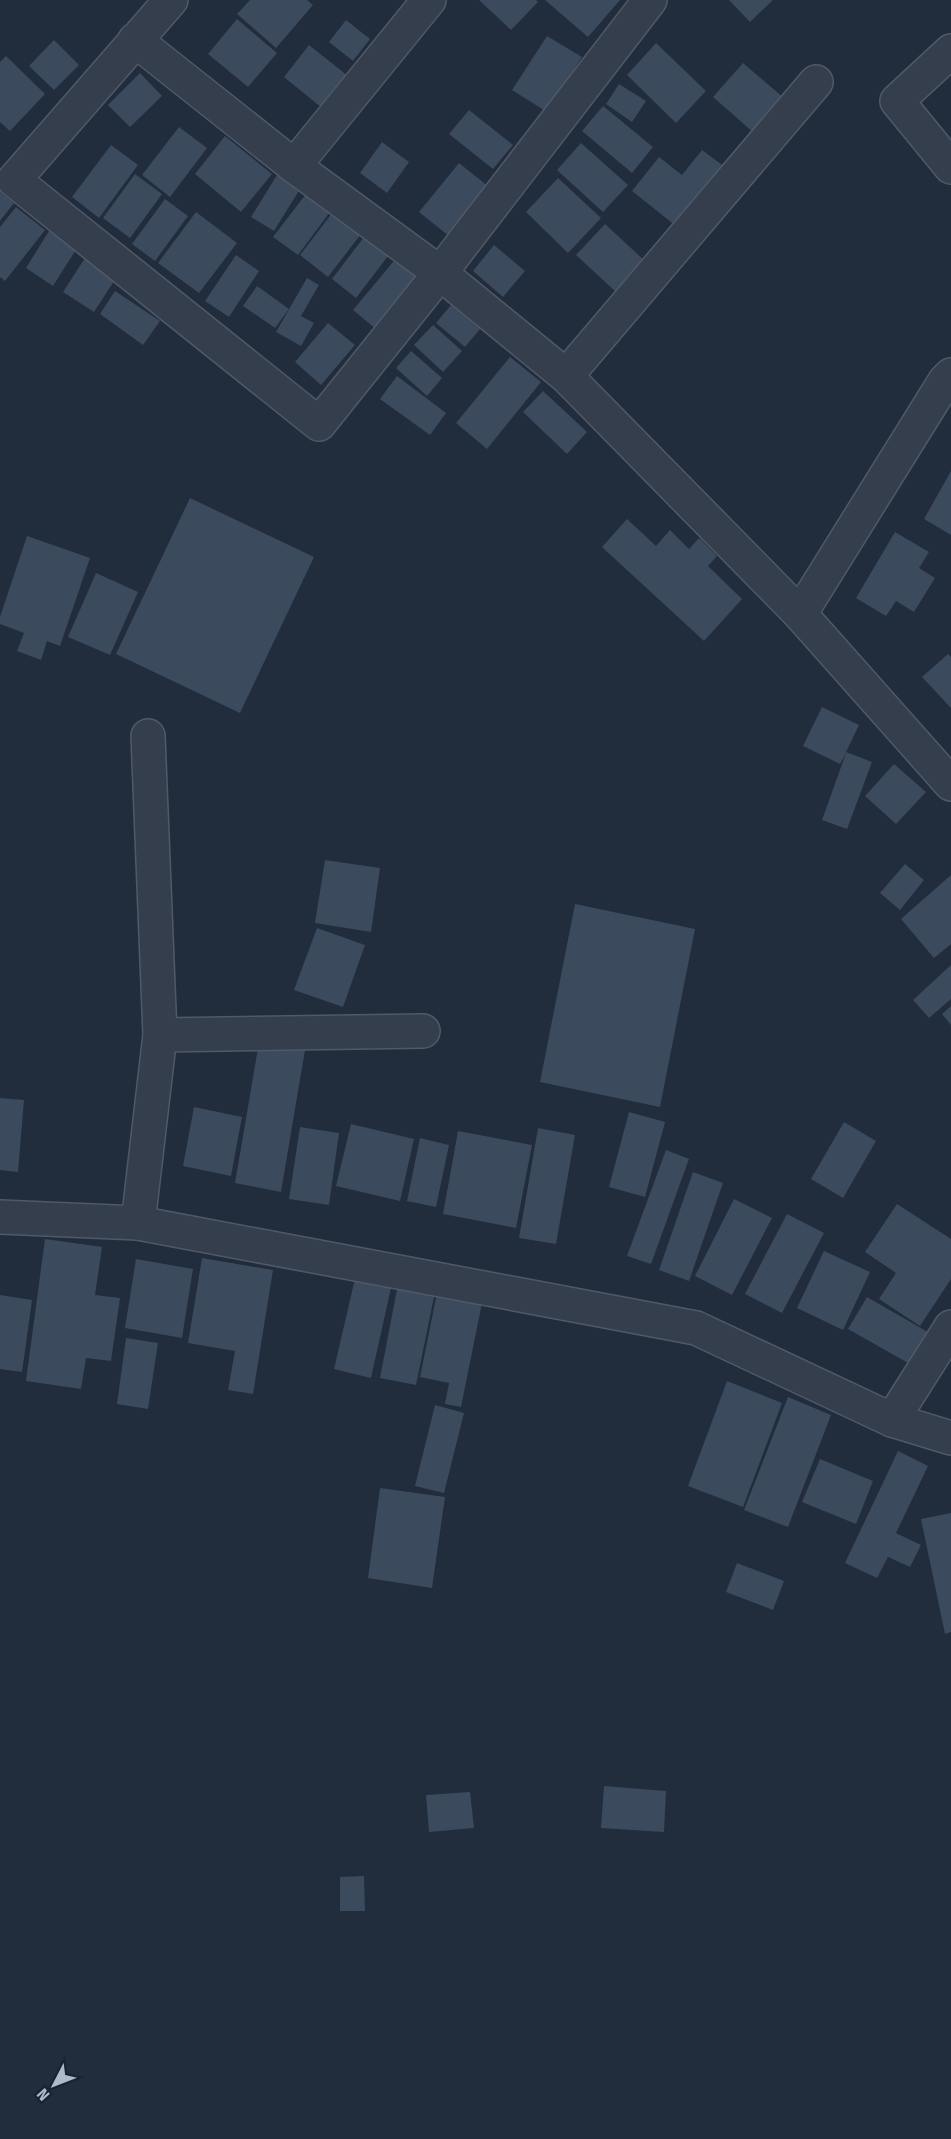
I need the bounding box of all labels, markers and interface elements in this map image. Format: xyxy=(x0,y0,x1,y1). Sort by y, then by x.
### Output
north arrow xyxy=(24,2055,84,2115)
text: N xyxy=(33,2085,53,2105)

